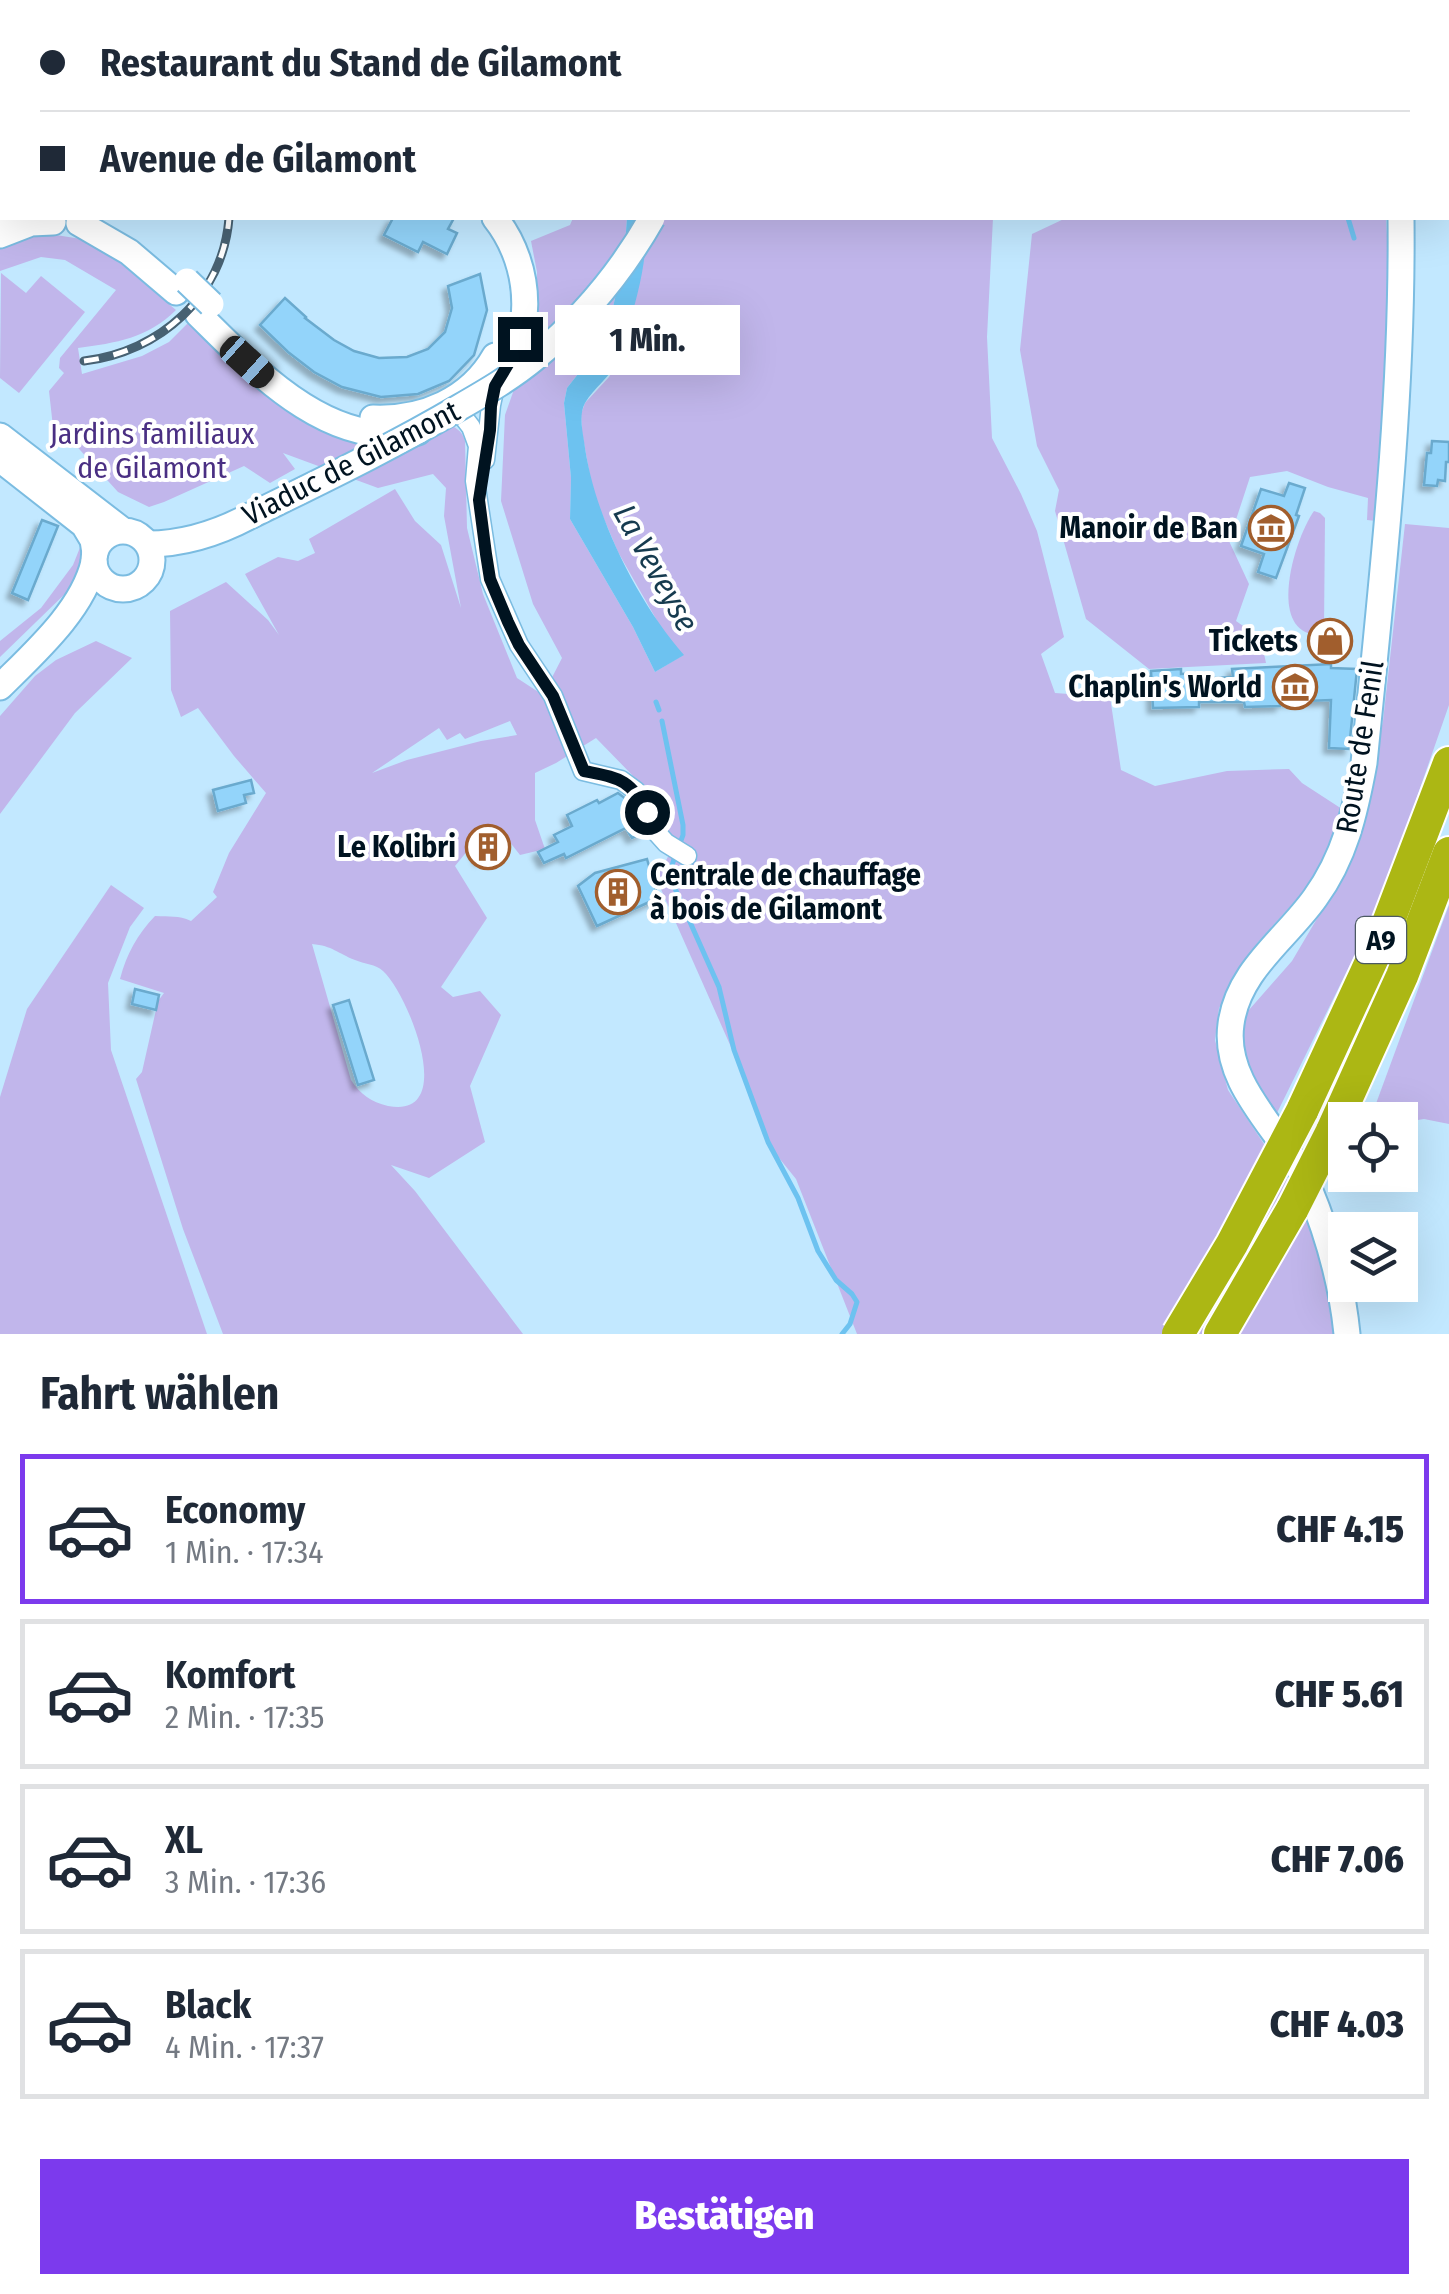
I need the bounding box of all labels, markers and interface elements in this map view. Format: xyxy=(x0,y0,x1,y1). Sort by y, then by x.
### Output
text: Restaurant du Stand de Gilamont xyxy=(100,40,621,86)
text: Avenue de Gilamont xyxy=(100,136,416,182)
callout: 1 Min. xyxy=(555,304,740,374)
route end xyxy=(498,317,543,362)
text: 1 Min. xyxy=(610,321,685,359)
car xyxy=(215,331,279,393)
street label: Viaduc de Gilamont xyxy=(236,393,466,533)
park label: Jardins familiaux de Gilamont xyxy=(50,416,255,486)
water label: La Veveyse xyxy=(606,498,706,638)
museum icon: Manoir de Ban xyxy=(1248,505,1294,551)
place label: Manoir de Ban xyxy=(1060,510,1238,546)
shop icon: Tickets xyxy=(1307,618,1353,664)
place label: Tickets xyxy=(1209,623,1298,659)
street label: Route de Fenil xyxy=(1329,658,1391,836)
museum icon: Chaplin's World xyxy=(1272,664,1318,710)
place label: Chaplin's World xyxy=(1068,669,1262,705)
route start xyxy=(625,790,670,835)
building icon: Le Kolibri xyxy=(465,824,511,870)
place label: Le Kolibri xyxy=(337,829,456,865)
place label: Centrale de chauffage à bois de Gilamont xyxy=(650,857,921,927)
building icon: Centrale de chauffage à bois de Gilamont xyxy=(595,869,641,915)
road number: A9 xyxy=(1356,917,1406,963)
map controls xyxy=(1328,1102,1418,1302)
button: locate xyxy=(1328,1102,1418,1192)
button: layers xyxy=(1328,1212,1418,1302)
text: Fahrt wählen xyxy=(40,1367,279,1421)
icon: car xyxy=(45,1484,135,1574)
text: Economy xyxy=(165,1487,305,1533)
text: CHF 4.15 xyxy=(1276,1506,1404,1552)
text: 1 Min. · 17:34 xyxy=(165,1533,324,1571)
icon: car xyxy=(45,1649,135,1739)
text: Komfort xyxy=(165,1652,295,1698)
text: CHF 5.61 xyxy=(1275,1671,1404,1717)
text: 2 Min. · 17:35 xyxy=(165,1698,325,1736)
icon: car xyxy=(45,1814,135,1904)
text: XL xyxy=(165,1817,203,1863)
text: CHF 7.06 xyxy=(1271,1836,1404,1882)
text: 3 Min. · 17:36 xyxy=(165,1863,326,1901)
icon: car xyxy=(45,1979,135,2069)
text: Black xyxy=(165,1982,251,2028)
text: CHF 4.03 xyxy=(1270,2001,1404,2047)
text: 4 Min. · 17:37 xyxy=(165,2028,324,2066)
button: Bestätigen xyxy=(40,2159,1409,2274)

